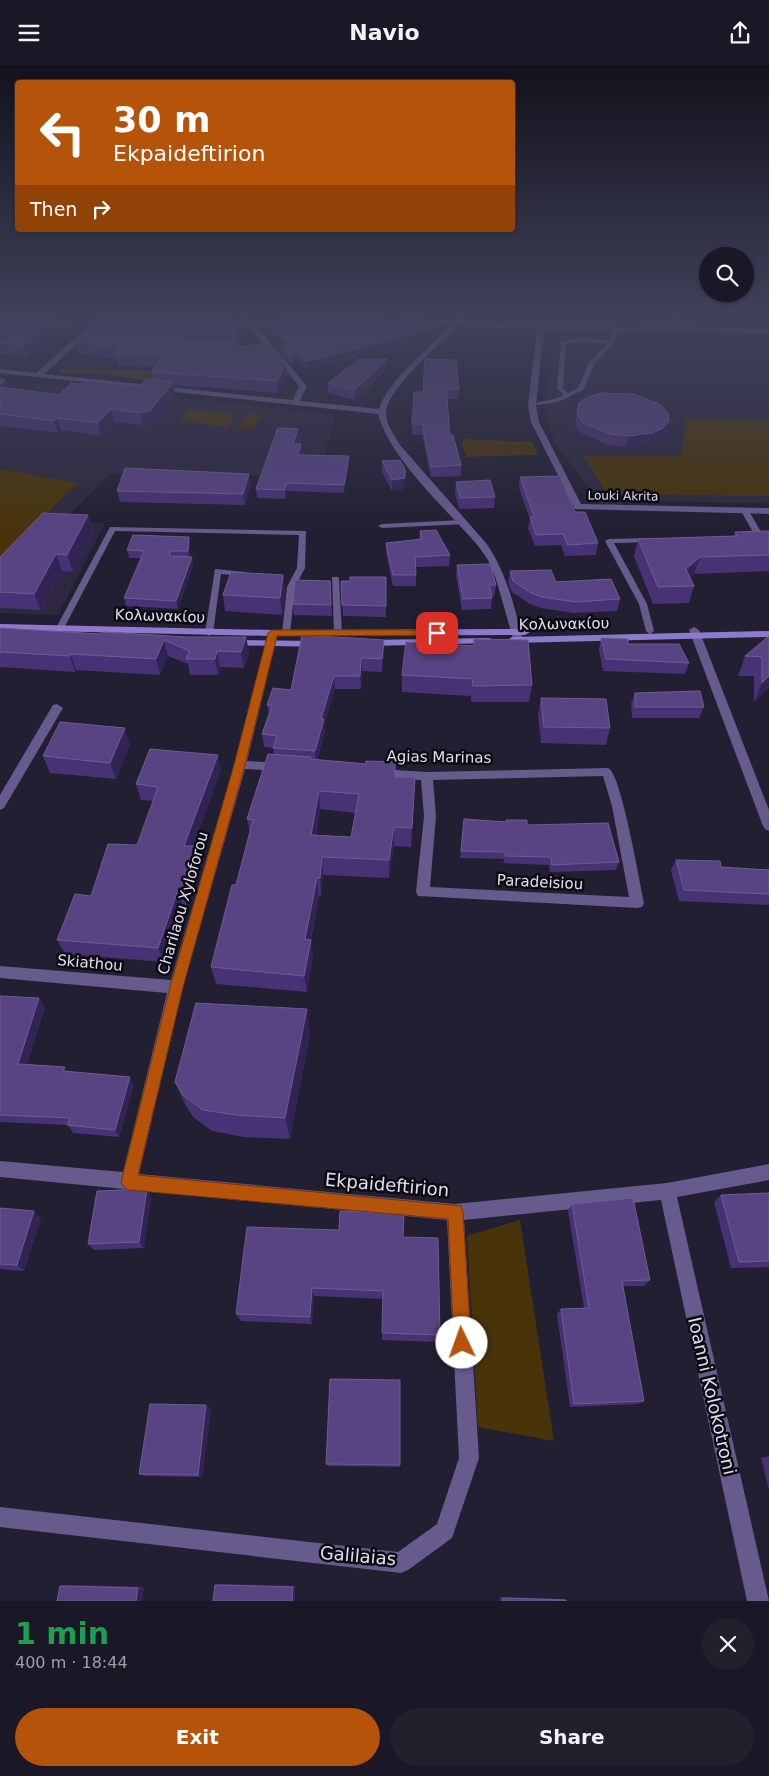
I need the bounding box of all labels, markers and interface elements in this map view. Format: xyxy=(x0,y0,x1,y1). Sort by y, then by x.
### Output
icon: menu xyxy=(15,19,43,47)
icon: share xyxy=(726,19,754,47)
text: Navio xyxy=(349,20,420,45)
icon: left xyxy=(30,100,95,165)
text: 30 m xyxy=(113,100,210,140)
text: Ekpaideftirion xyxy=(113,141,265,166)
icon: right xyxy=(87,195,115,223)
text: Then xyxy=(30,198,77,220)
map controls xyxy=(699,247,754,302)
button: search xyxy=(699,247,754,302)
street label: Louki Akrita xyxy=(587,488,659,504)
street label: Κολωνακίου xyxy=(114,605,206,627)
pin xyxy=(416,612,458,654)
street label: Κολωνακίου xyxy=(519,614,609,634)
icon: arrive xyxy=(423,619,451,647)
street label: Agias Marinas xyxy=(386,747,492,767)
street label: Charilaou Xyloforou xyxy=(154,829,212,977)
street label: Paradeisiou xyxy=(496,871,584,893)
street label: Skiathou xyxy=(57,951,123,975)
street label: Ekpaideftirion xyxy=(324,1169,450,1200)
street label: Ioanni Kolokotroni xyxy=(684,1315,741,1477)
position arrow xyxy=(435,1316,487,1368)
street label: Galilaias xyxy=(319,1542,397,1569)
text: 1 min xyxy=(15,1616,109,1651)
button: close xyxy=(702,1618,754,1670)
text: 400 m · 18:44 xyxy=(15,1653,128,1672)
button: Exit xyxy=(15,1708,380,1766)
button: Share xyxy=(390,1708,754,1766)

